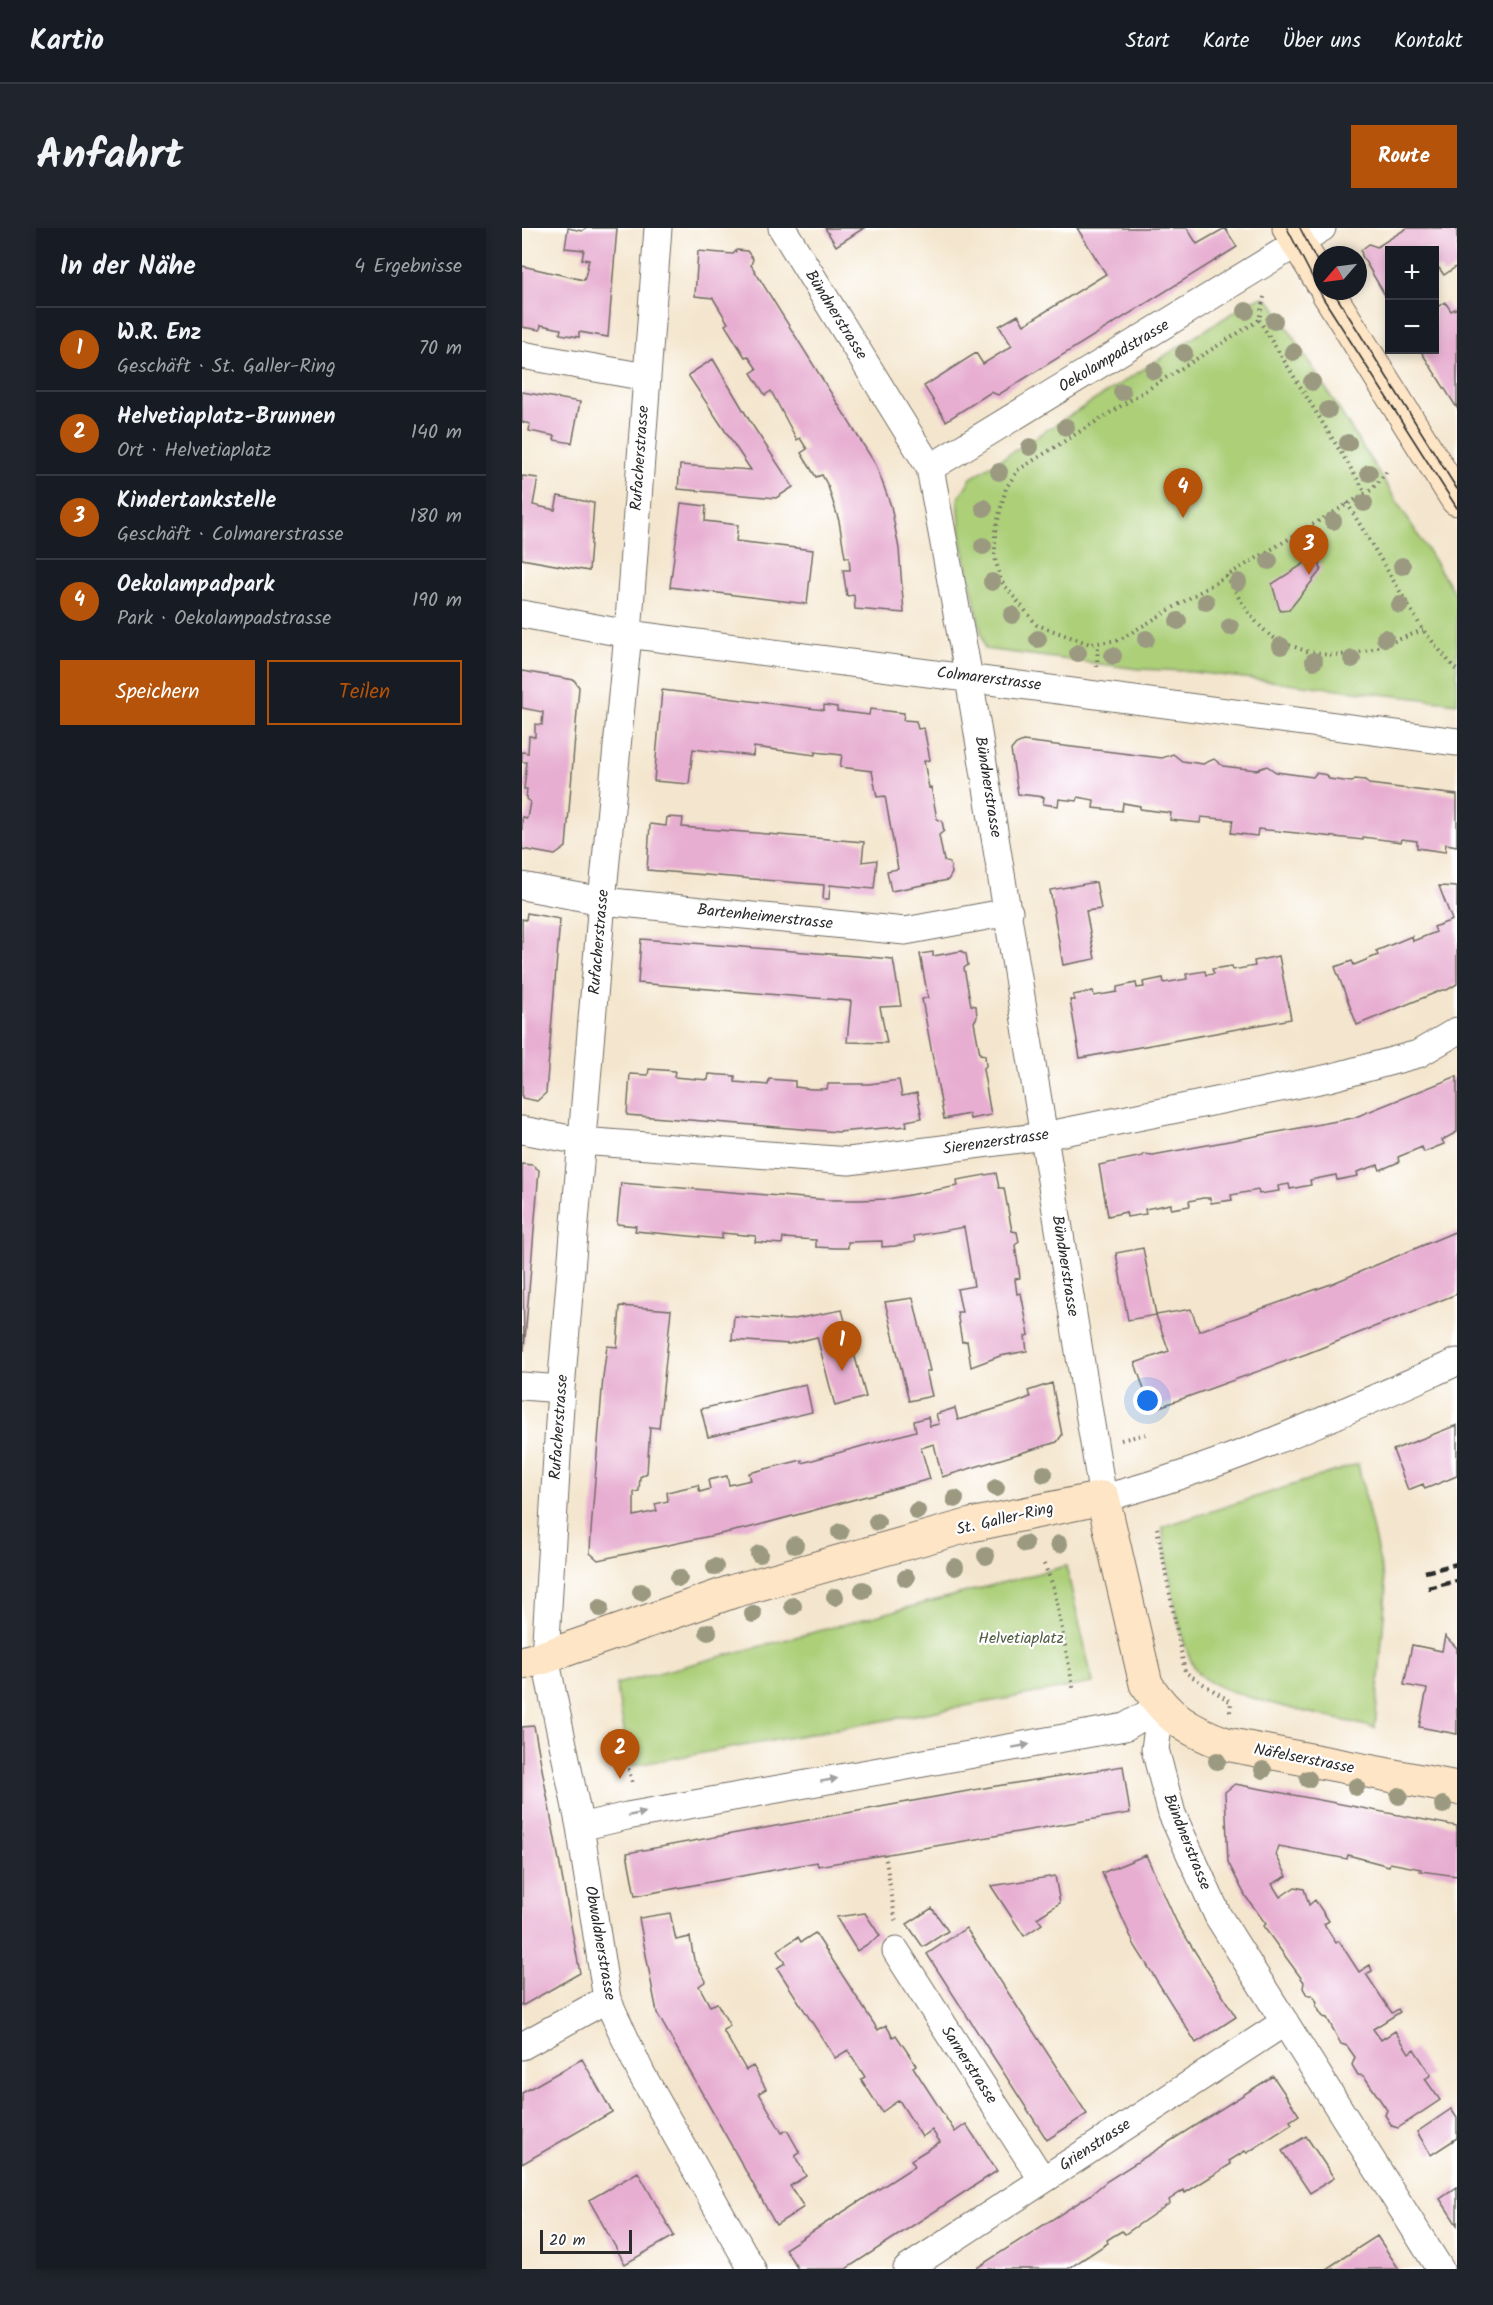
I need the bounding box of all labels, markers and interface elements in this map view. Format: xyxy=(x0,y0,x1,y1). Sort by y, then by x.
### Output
text: Kartio xyxy=(30,19,104,64)
text: Start xyxy=(1125,25,1170,58)
text: Karte xyxy=(1203,25,1249,58)
text: Über uns xyxy=(1282,25,1361,58)
text: Kontakt xyxy=(1394,25,1463,58)
text: Anfahrt xyxy=(36,123,183,190)
button: Route xyxy=(1351,125,1457,188)
text: In der Nähe xyxy=(60,246,196,288)
north arrow xyxy=(1313,246,1367,300)
map controls xyxy=(1385,246,1439,354)
button: + xyxy=(1385,246,1439,300)
text: 4 Ergebnisse xyxy=(354,251,462,283)
street label: Bündnerstrasse xyxy=(798,265,874,365)
button: − xyxy=(1385,300,1439,354)
street label: Oekolampadstrasse xyxy=(1054,313,1174,399)
text: W.R. Enz xyxy=(117,316,201,351)
text: 1 xyxy=(76,333,83,365)
text: 70 m xyxy=(419,333,462,365)
text: Geschäft · St. Galler-Ring xyxy=(117,351,336,383)
text: Helvetiaplatz-Brunnen xyxy=(117,400,336,435)
street label: Rufacherstrasse xyxy=(624,405,656,511)
text: 2 xyxy=(74,417,85,449)
text: 140 m xyxy=(411,417,462,449)
text: Ort · Helvetiaplatz xyxy=(117,435,271,467)
pin: 4 xyxy=(1164,468,1202,518)
text: Kindertankstelle xyxy=(117,484,276,519)
text: 3 xyxy=(74,501,85,533)
text: 180 m xyxy=(410,501,462,533)
text: Geschäft · Colmarerstrasse xyxy=(117,519,344,551)
pin: 3 xyxy=(1290,526,1328,575)
text: Oekolampadpark xyxy=(117,568,274,603)
text: 4 xyxy=(74,585,85,617)
text: 190 m xyxy=(412,585,462,617)
text: Park · Oekolampadstrasse xyxy=(117,603,331,635)
button: Speichern xyxy=(60,660,255,725)
button: Teilen xyxy=(267,660,462,725)
street label: Colmarerstrasse xyxy=(935,660,1043,698)
street label: Bündnerstrasse xyxy=(968,735,1008,839)
street label: Rufacherstrasse xyxy=(582,888,616,996)
street label: Bartenheimerstrasse xyxy=(696,897,834,937)
street label: Sierenzerstrasse xyxy=(941,1122,1051,1162)
street label: Bündnerstrasse xyxy=(1045,1214,1085,1318)
pin: 1 xyxy=(822,1322,862,1371)
street label: Rufacherstrasse xyxy=(543,1374,575,1480)
your location xyxy=(1133,1386,1162,1415)
street label: St. Galler-Ring xyxy=(954,1496,1056,1542)
park label: Helvetiaplatz xyxy=(978,1626,1064,1651)
pin: 2 xyxy=(600,1730,640,1779)
street label: Näfelserstrasse xyxy=(1252,1737,1356,1781)
one-way arrow xyxy=(1012,1741,1031,1750)
one-way arrow xyxy=(820,1775,839,1784)
street label: Bündnerstrasse xyxy=(1156,1790,1218,1894)
one-way arrow xyxy=(628,1809,647,1818)
street label: Obwaldnerstrasse xyxy=(578,1884,622,2002)
street label: Sarnerstrasse xyxy=(934,2021,1004,2109)
street label: Grienstrasse xyxy=(1054,2112,1136,2178)
scale bar xyxy=(540,2227,632,2254)
text: 20 m xyxy=(549,2228,585,2253)

